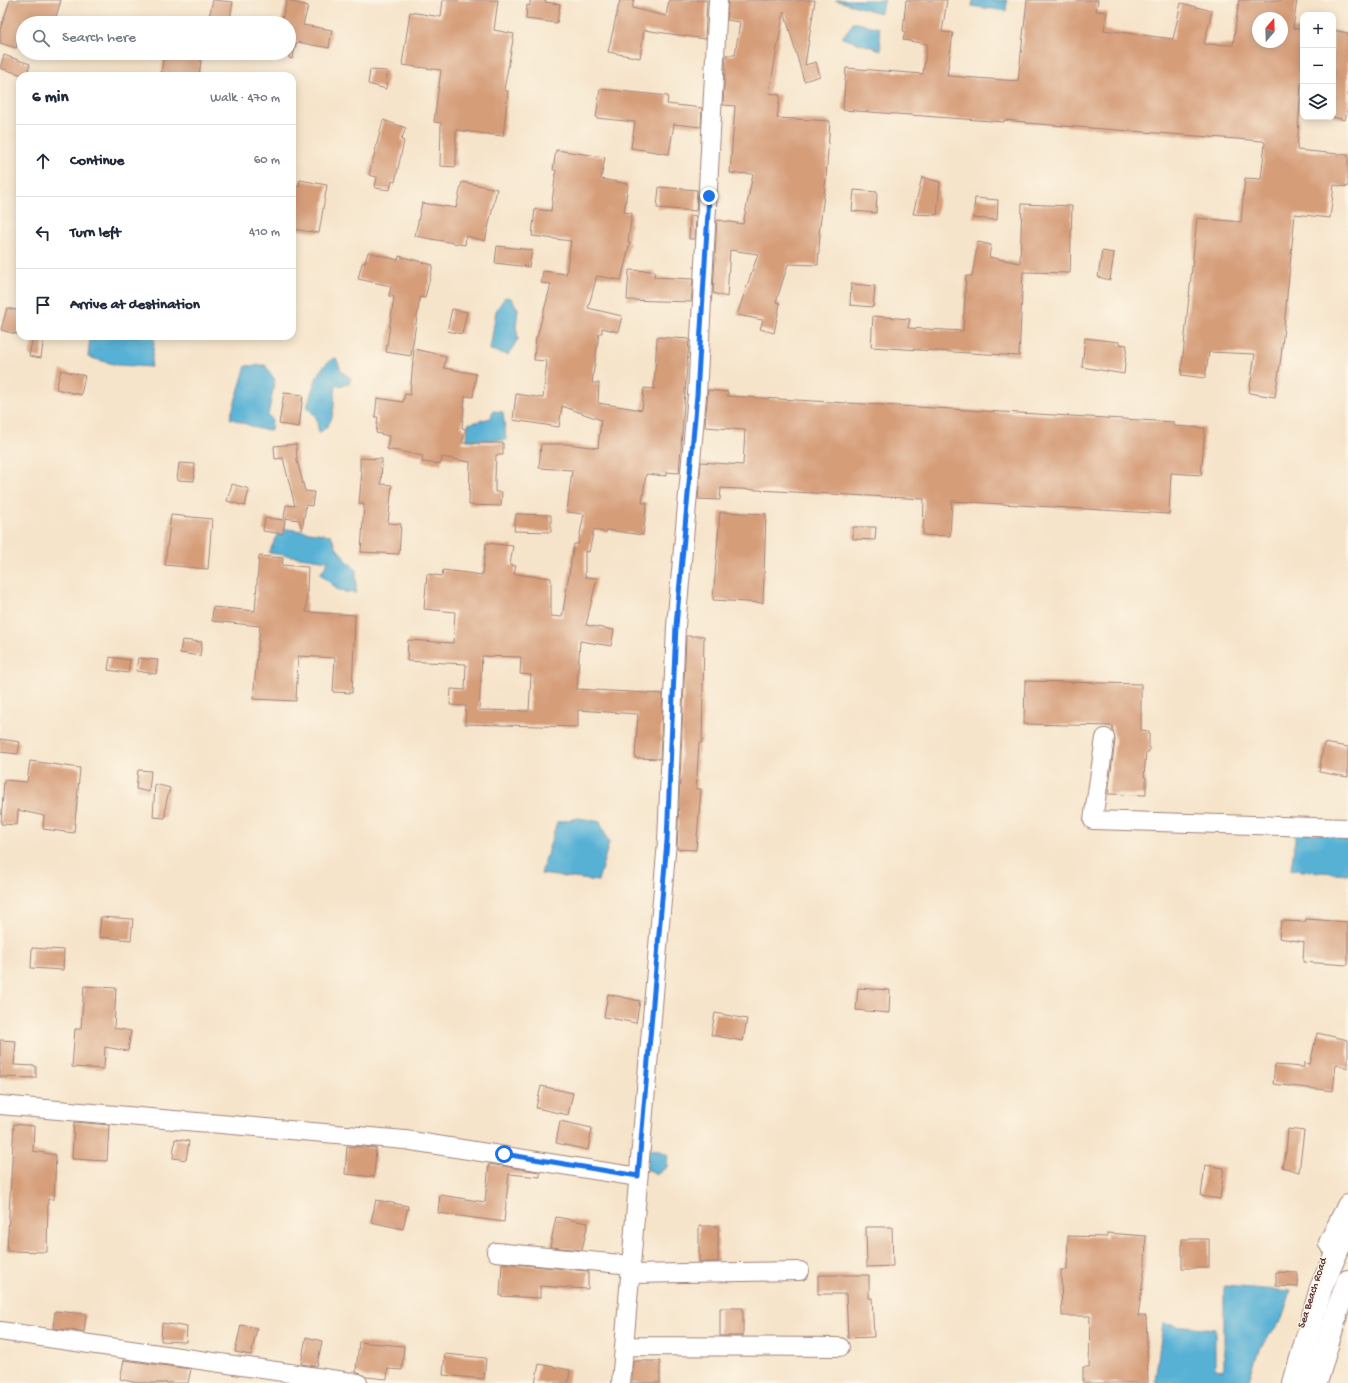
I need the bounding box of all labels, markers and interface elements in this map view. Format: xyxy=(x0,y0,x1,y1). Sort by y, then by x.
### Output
north arrow xyxy=(1252,12,1288,48)
map controls xyxy=(1300,12,1336,120)
button: + xyxy=(1300,12,1336,48)
search box xyxy=(16,16,296,60)
icon: search xyxy=(30,27,52,49)
text: Search here xyxy=(62,29,136,47)
button: − xyxy=(1300,48,1336,84)
button: layers xyxy=(1300,84,1336,120)
text: 6 min xyxy=(32,88,68,108)
text: Walk · 470 m xyxy=(210,91,280,106)
icon: ahead xyxy=(32,150,54,172)
text: Continue xyxy=(70,152,124,170)
text: 60 m xyxy=(254,153,280,168)
route end xyxy=(700,187,718,205)
icon: left xyxy=(32,222,54,244)
text: Turn left xyxy=(70,224,121,242)
text: 410 m xyxy=(249,225,280,240)
icon: arrive xyxy=(32,294,54,316)
text: Arrive at destination xyxy=(70,296,200,314)
route start xyxy=(495,1145,513,1163)
street label: Sea Beach Road xyxy=(1296,1255,1330,1330)

